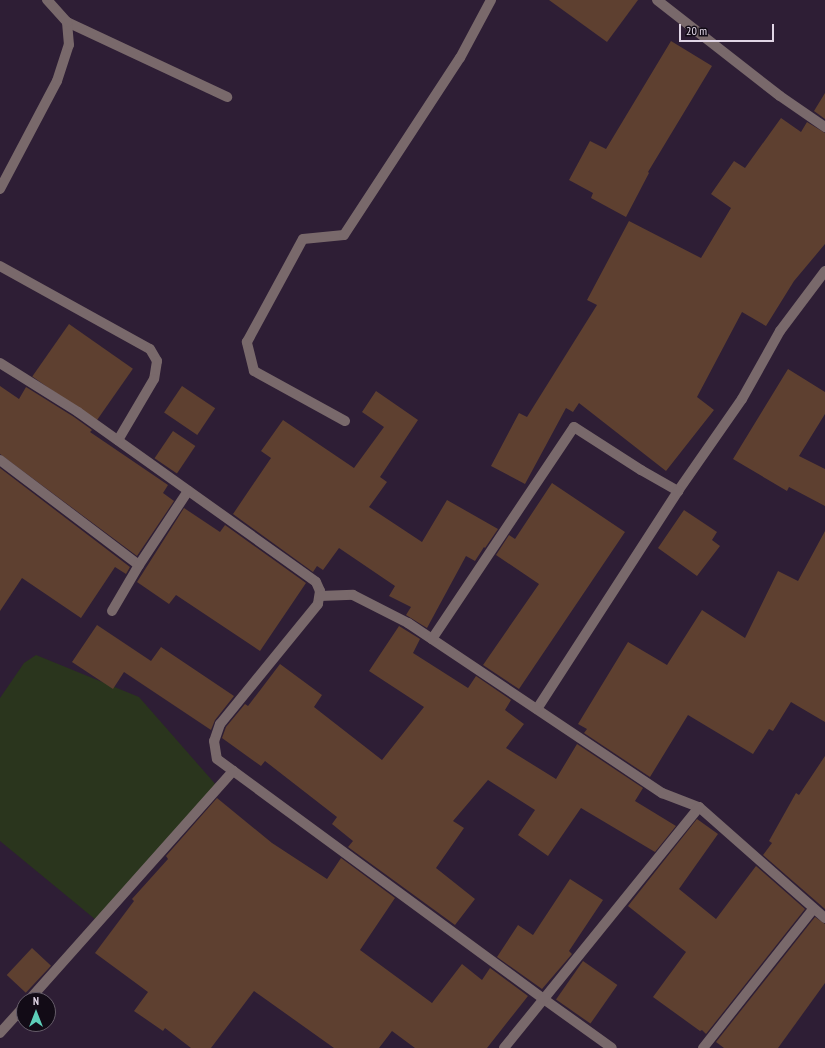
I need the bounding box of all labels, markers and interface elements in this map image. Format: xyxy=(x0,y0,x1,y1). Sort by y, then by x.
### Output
scale bar xyxy=(681,16,776,42)
text: 20 m xyxy=(686,23,707,38)
north arrow xyxy=(16,992,56,1032)
text: N xyxy=(33,994,39,1008)

